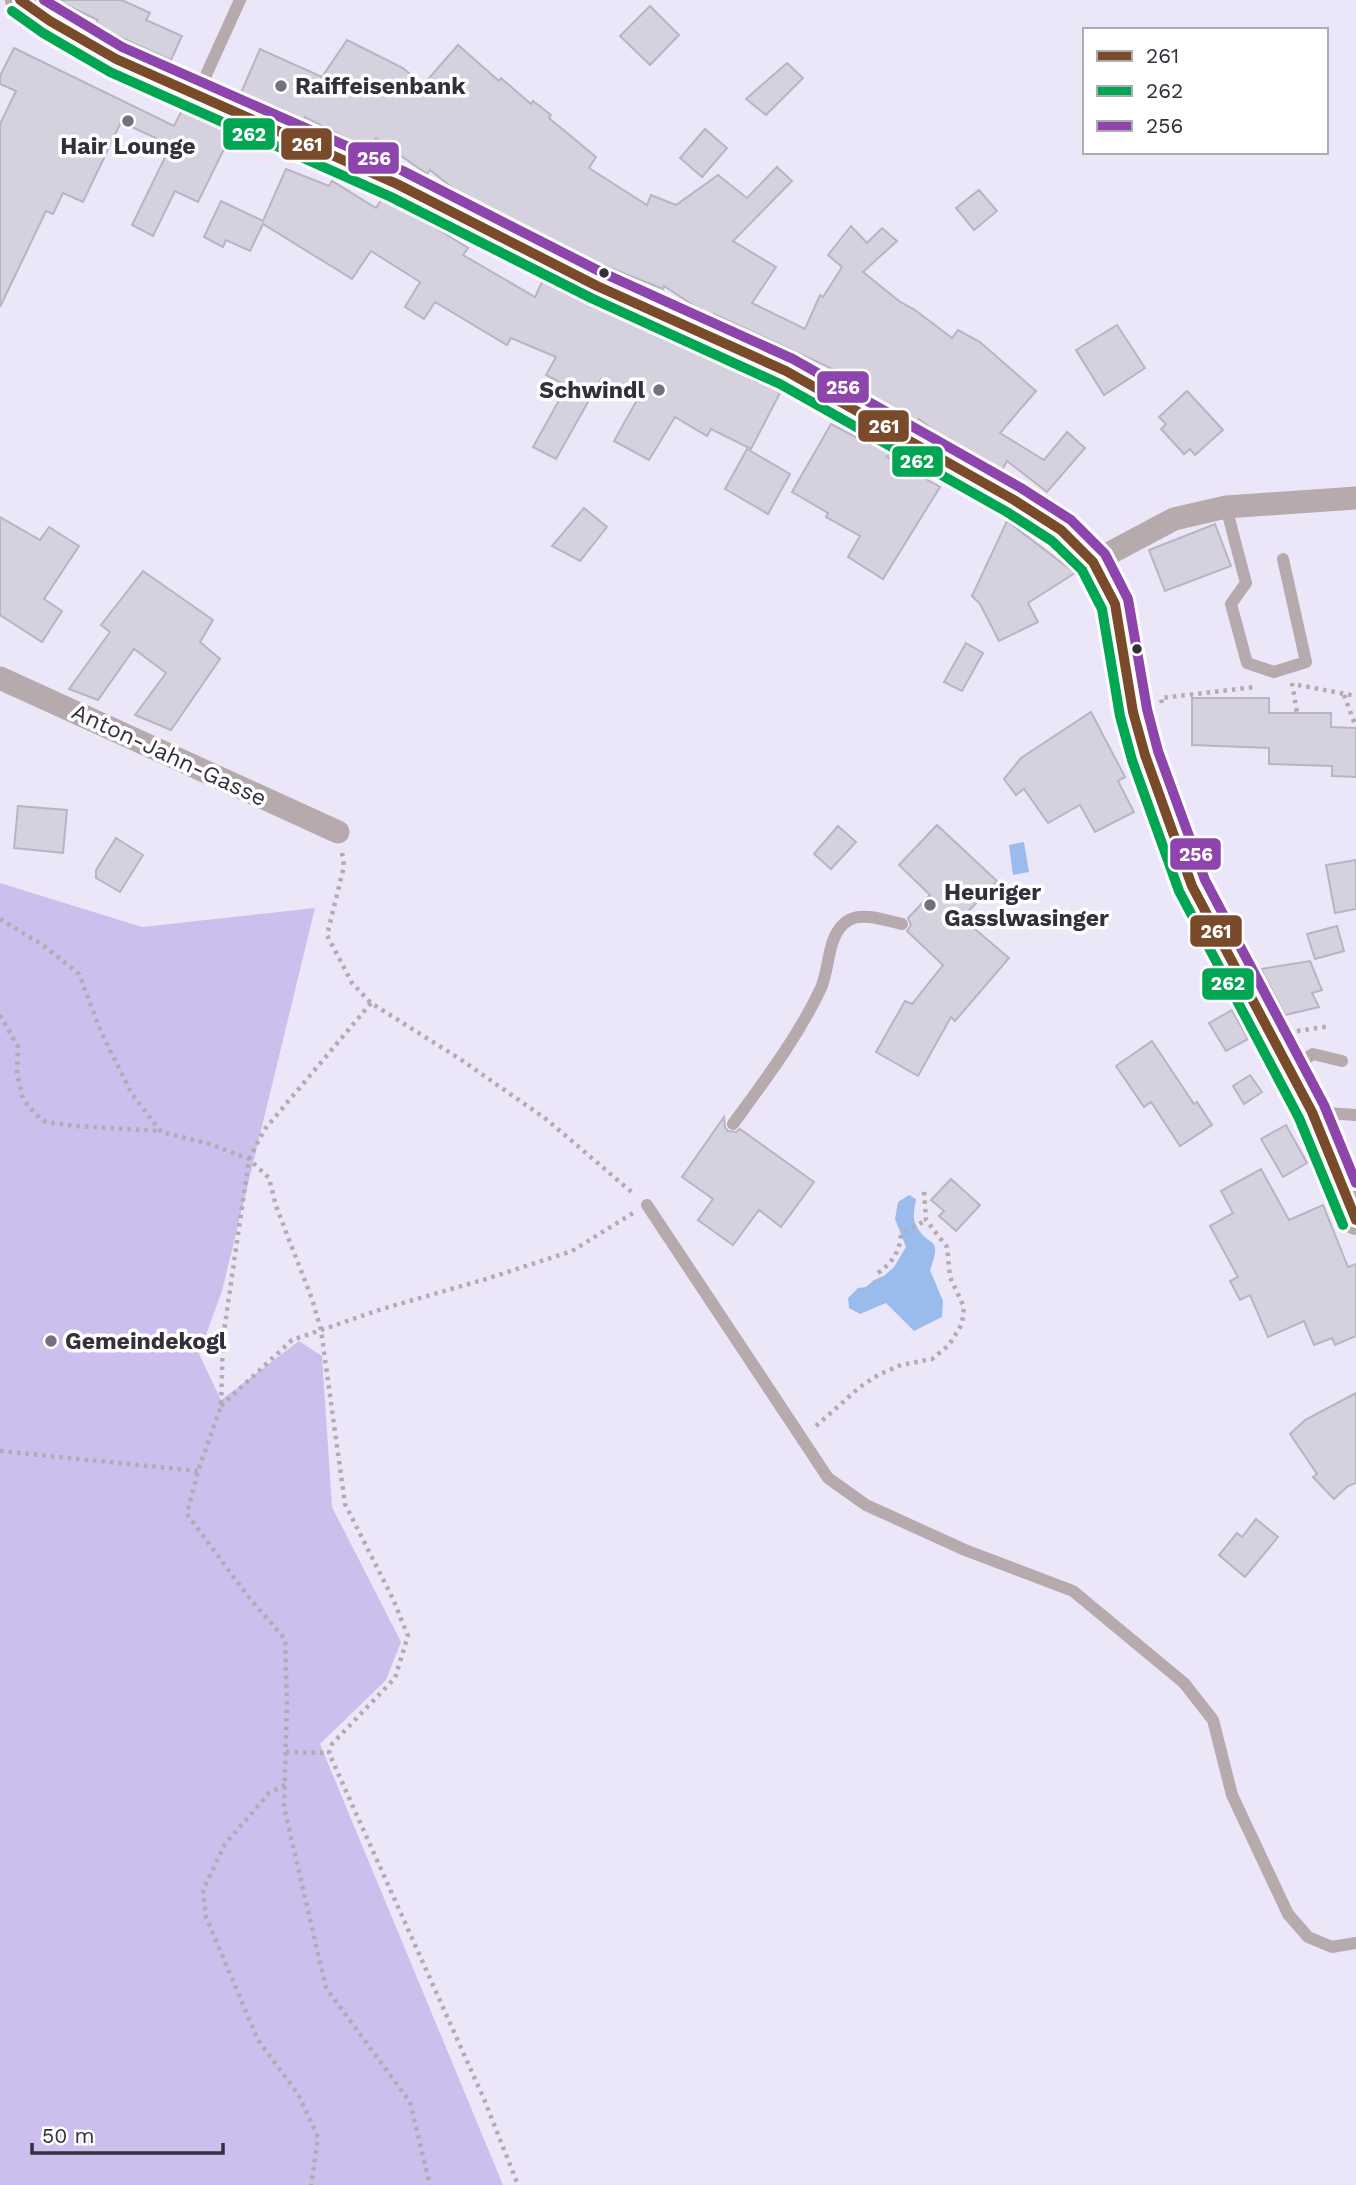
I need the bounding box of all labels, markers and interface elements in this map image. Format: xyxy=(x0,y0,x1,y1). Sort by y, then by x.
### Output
legend xyxy=(1083,28,1328,154)
text: 261 xyxy=(1146,43,1179,68)
place label: Raiffeisenbank xyxy=(295,73,466,100)
marker: Raiffeisenbank xyxy=(273,78,289,94)
text: 262 xyxy=(1146,78,1183,103)
marker: Hair Lounge xyxy=(120,113,136,129)
text: 256 xyxy=(1146,113,1183,138)
line badge: 262 xyxy=(222,117,276,151)
text: 262 xyxy=(232,123,266,146)
line badge: 261 xyxy=(280,127,333,161)
place label: Hair Lounge xyxy=(60,133,196,160)
text: 261 xyxy=(292,133,322,156)
line badge: 256 xyxy=(347,141,400,175)
text: 256 xyxy=(357,147,391,170)
unlabelled marker xyxy=(597,266,611,280)
line badge: 256 xyxy=(816,370,870,404)
text: 256 xyxy=(826,376,860,399)
place label: Schwindl xyxy=(539,377,645,404)
marker: Schwindl xyxy=(651,382,667,398)
line badge: 261 xyxy=(857,409,910,443)
text: 261 xyxy=(869,415,899,438)
line badge: 262 xyxy=(891,445,944,478)
text: 262 xyxy=(900,450,934,473)
unlabelled marker xyxy=(1130,642,1144,656)
street label: Anton-Jahn-Gasse xyxy=(67,698,271,812)
line badge: 256 xyxy=(1169,837,1222,871)
text: 256 xyxy=(1179,843,1213,866)
place label: Heuriger Gasslwasinger xyxy=(944,879,1109,932)
marker: Heuriger Gasslwasinger xyxy=(922,897,938,913)
line badge: 261 xyxy=(1189,914,1243,948)
text: 261 xyxy=(1201,920,1231,943)
line badge: 262 xyxy=(1201,967,1255,1001)
text: 262 xyxy=(1211,972,1245,995)
place label: Gemeindekogl xyxy=(65,1328,227,1355)
marker: Gemeindekogl xyxy=(43,1333,59,1349)
scale bar xyxy=(32,2112,222,2156)
text: 50 m xyxy=(42,2123,94,2148)

